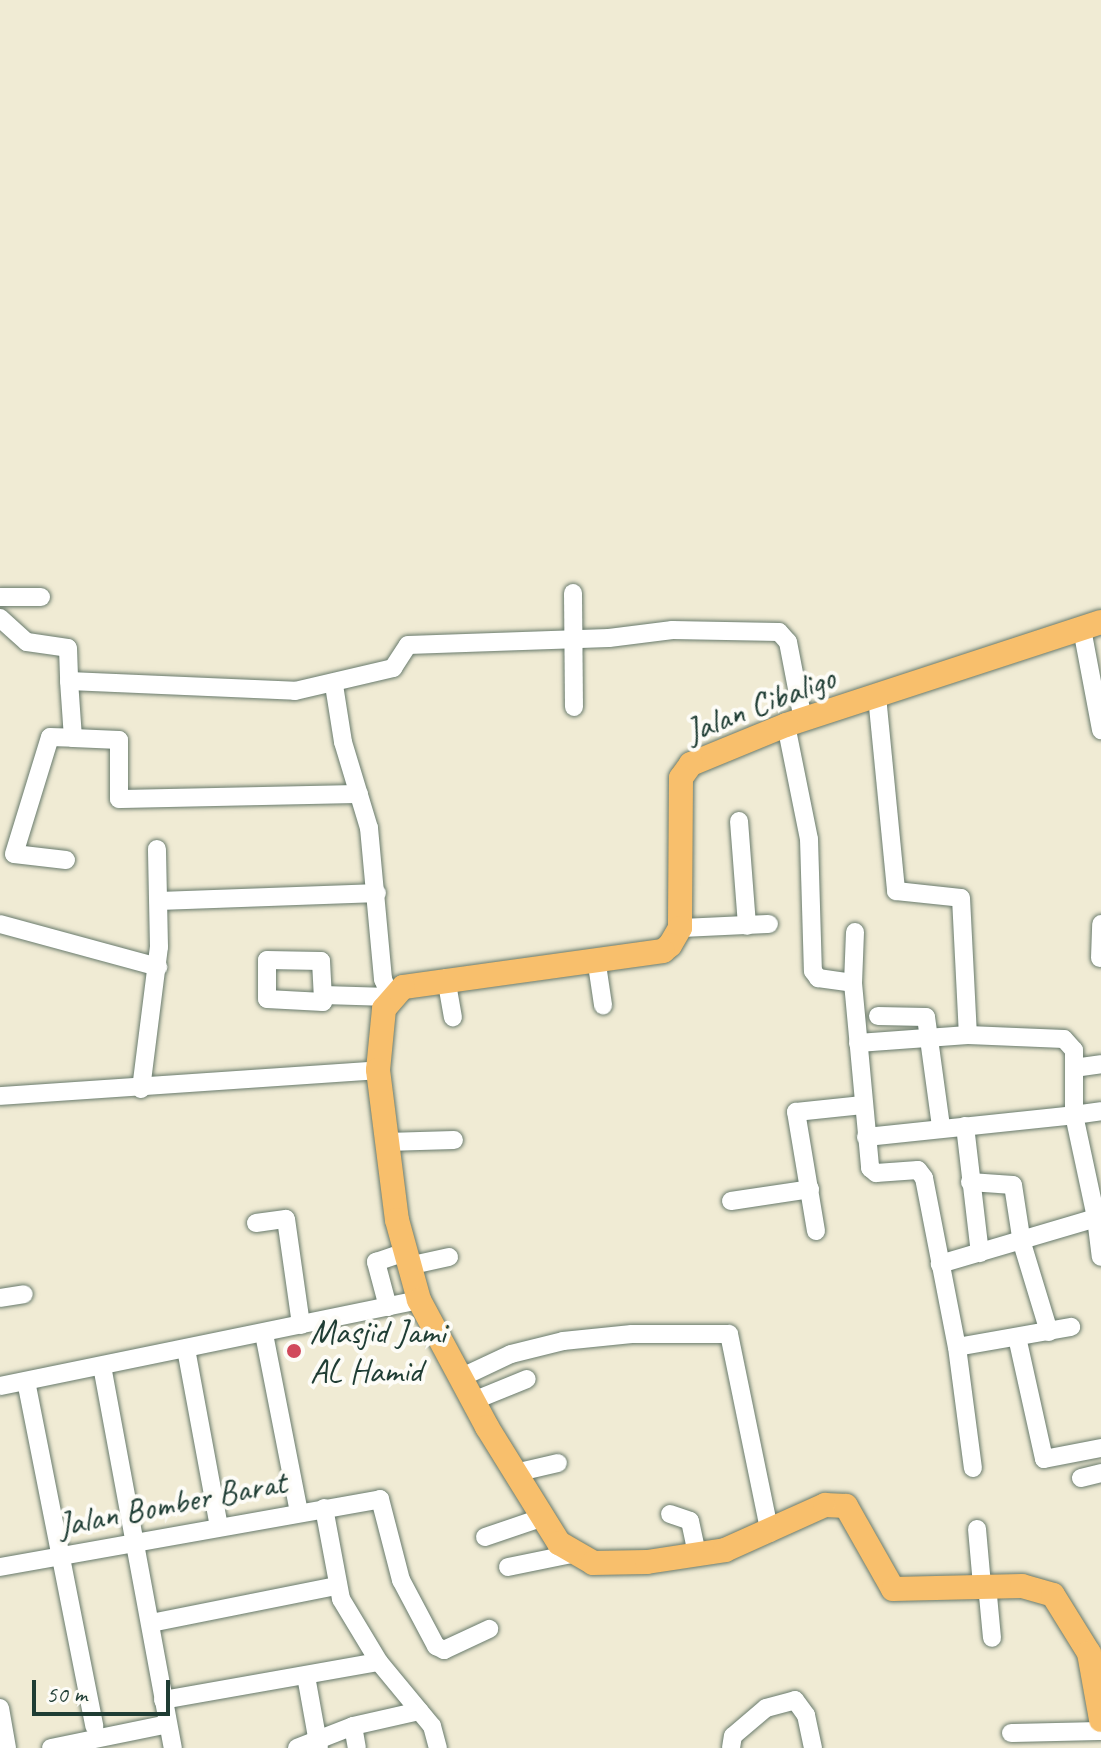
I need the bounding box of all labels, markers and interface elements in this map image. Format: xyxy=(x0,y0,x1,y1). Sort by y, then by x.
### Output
street label: Jalan Cibaligo xyxy=(680,657,840,751)
place label: Masjid Jami AL Hamid xyxy=(310,1311,446,1390)
marker: Masjid Jami AL Hamid xyxy=(285,1342,303,1360)
street label: Jalan Bomber Barat xyxy=(54,1461,290,1545)
scale bar xyxy=(36,1664,174,1714)
text: 50 m xyxy=(46,1679,87,1709)

